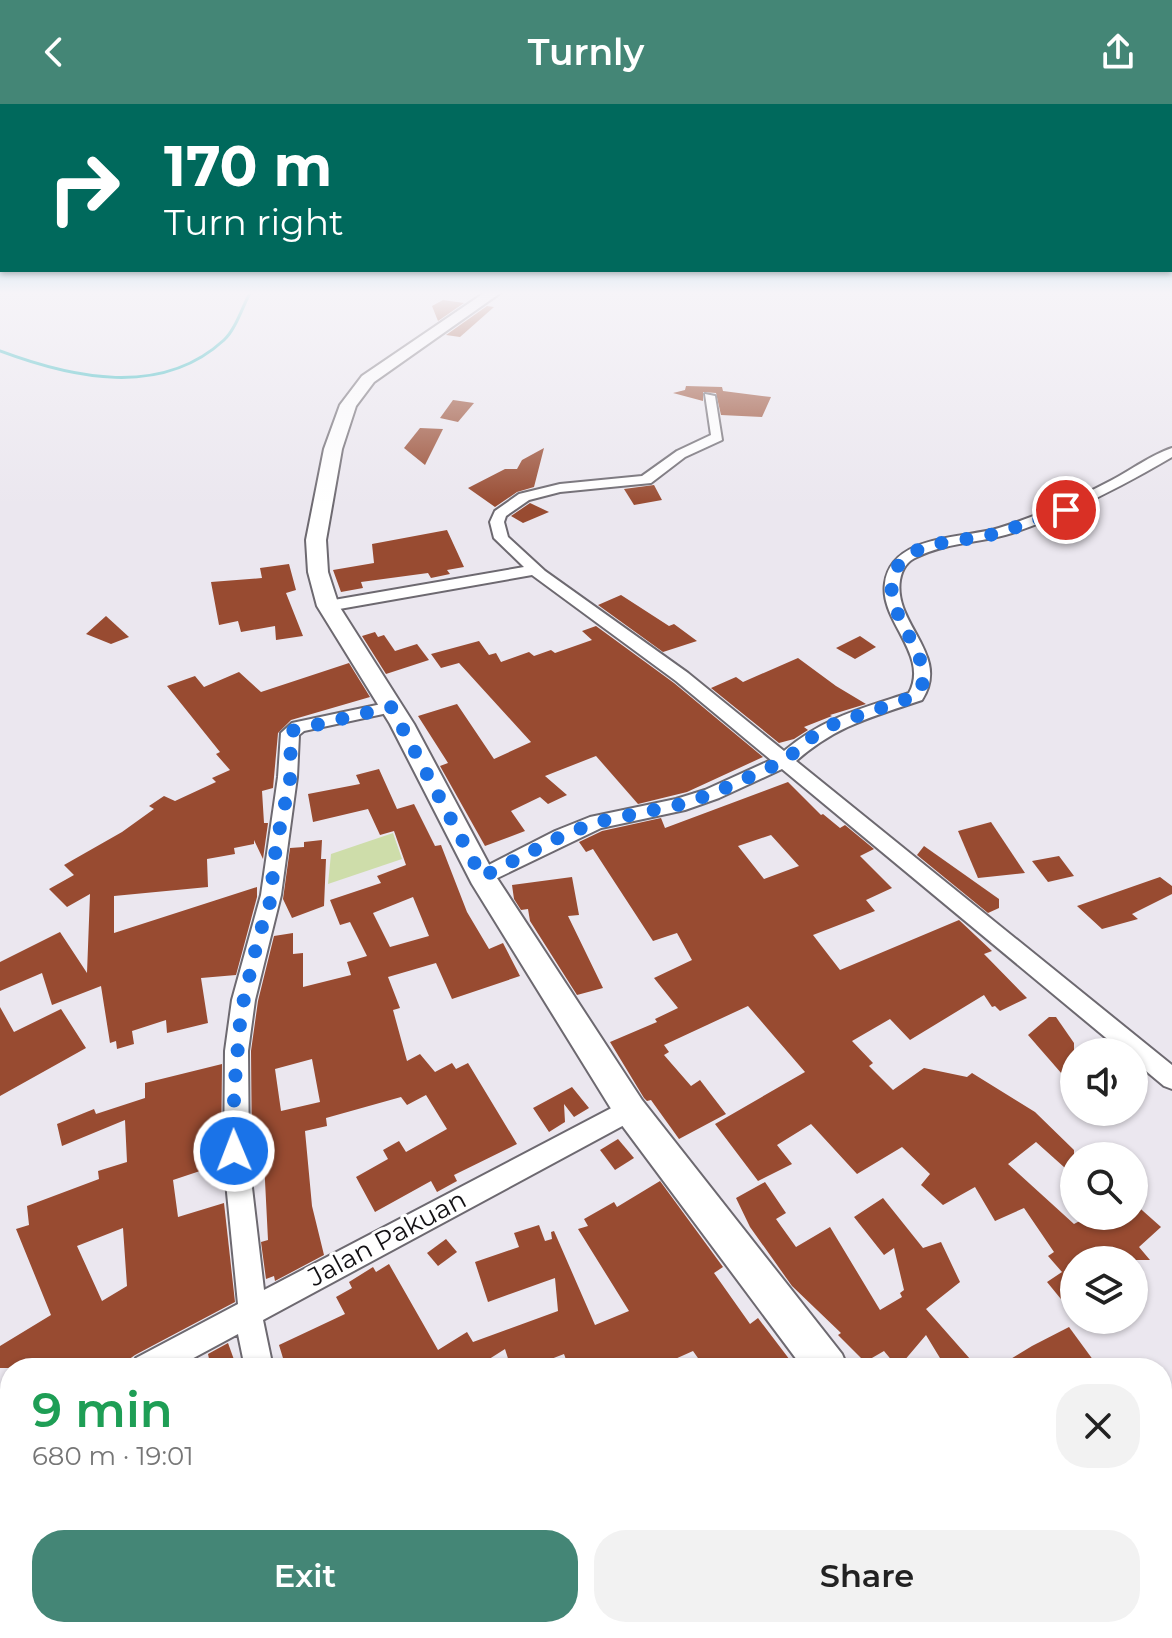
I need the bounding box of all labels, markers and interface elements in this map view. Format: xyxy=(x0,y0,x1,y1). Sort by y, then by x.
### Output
icon: back xyxy=(32,30,76,74)
text: Turnly xyxy=(528,30,644,74)
icon: share xyxy=(1096,30,1140,74)
text: 170 m xyxy=(164,132,332,200)
icon: right xyxy=(32,136,136,240)
text: Turn right xyxy=(164,200,344,244)
pin xyxy=(1032,476,1100,544)
icon: arrive xyxy=(1044,488,1088,532)
map controls xyxy=(1060,1038,1148,1334)
button: sound xyxy=(1060,1038,1148,1126)
position arrow xyxy=(192,1109,276,1193)
button: search xyxy=(1060,1142,1148,1230)
street label: Jalan Pakuan xyxy=(302,1183,472,1294)
button: layers xyxy=(1060,1246,1148,1334)
text: 9 min xyxy=(32,1381,173,1439)
button: close xyxy=(1056,1384,1140,1468)
text: 680 m · 19:01 xyxy=(32,1440,194,1472)
button: Exit xyxy=(32,1530,578,1622)
button: Share xyxy=(594,1530,1140,1622)

